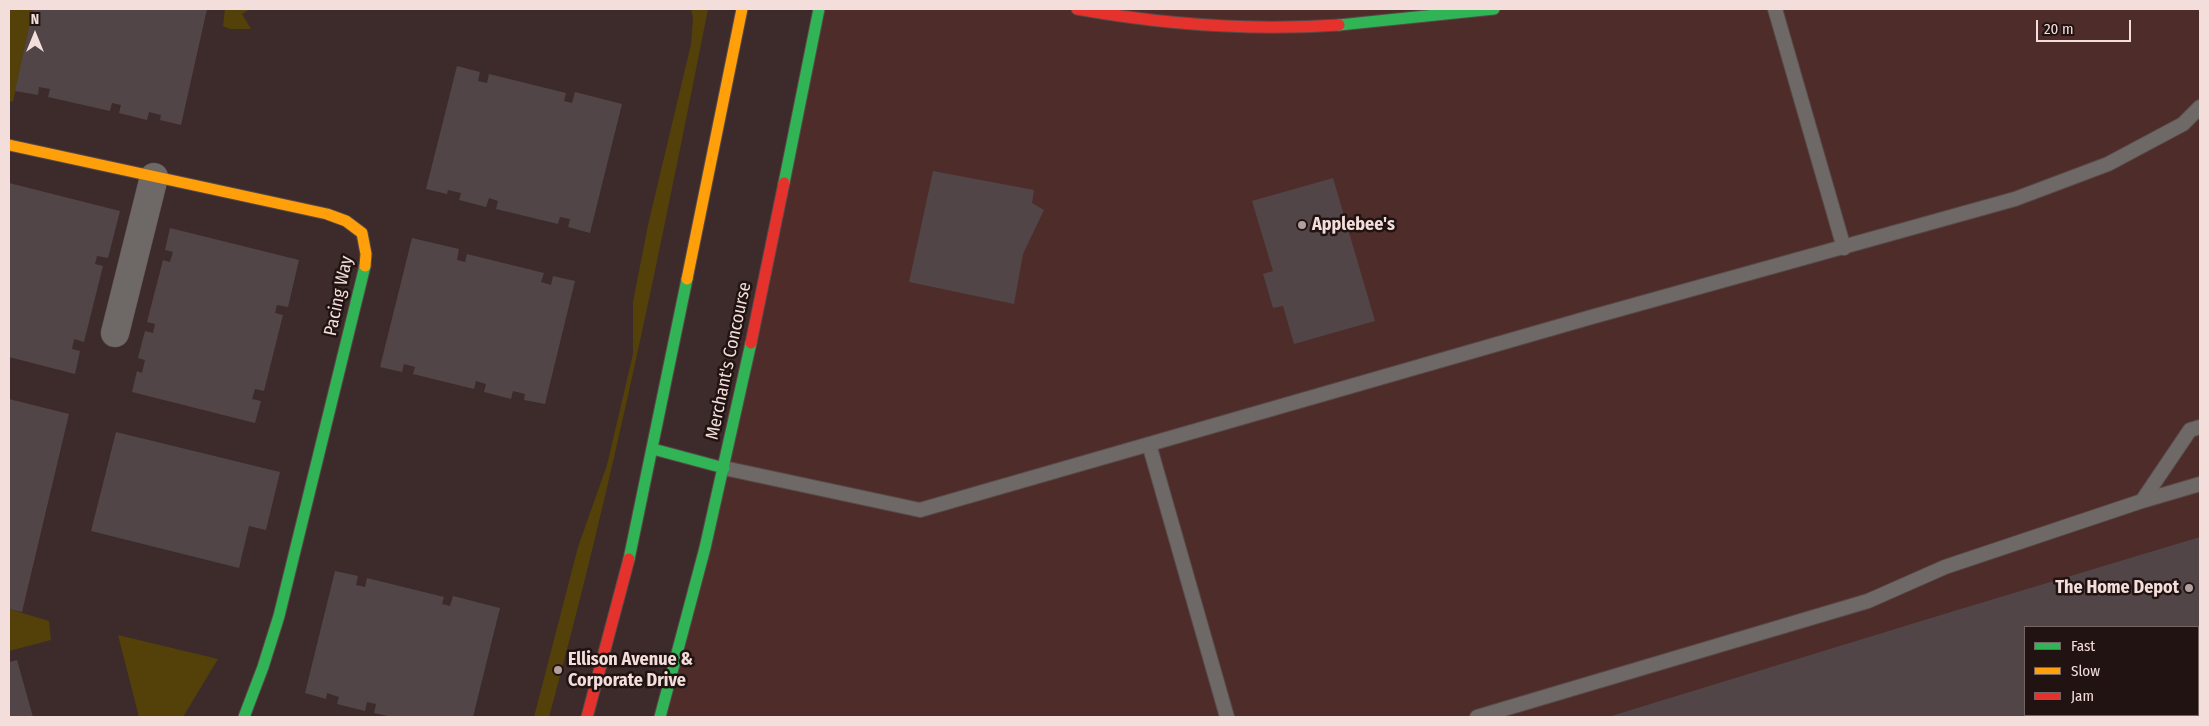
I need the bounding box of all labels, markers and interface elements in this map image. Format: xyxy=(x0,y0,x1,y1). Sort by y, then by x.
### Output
north arrow xyxy=(10,10,60,60)
scale bar xyxy=(2039,10,2134,42)
text: N xyxy=(31,11,39,28)
text: 20 m xyxy=(2044,20,2074,38)
place label: Applebee's xyxy=(1312,214,1395,236)
marker: Applebee's xyxy=(1296,219,1308,231)
street label: Pacing Way xyxy=(320,254,358,338)
street label: Merchant's Concourse xyxy=(702,280,756,442)
place label: The Home Depot xyxy=(2055,577,2179,599)
marker: The Home Depot xyxy=(2183,582,2195,594)
legend xyxy=(2024,626,2199,716)
text: Fast xyxy=(2071,637,2095,655)
place label: Ellison Avenue & Corporate Drive xyxy=(568,649,693,692)
text: Slow xyxy=(2071,662,2100,680)
marker: Ellison Avenue & Corporate Drive xyxy=(552,664,564,676)
text: Jam xyxy=(2071,687,2094,705)

